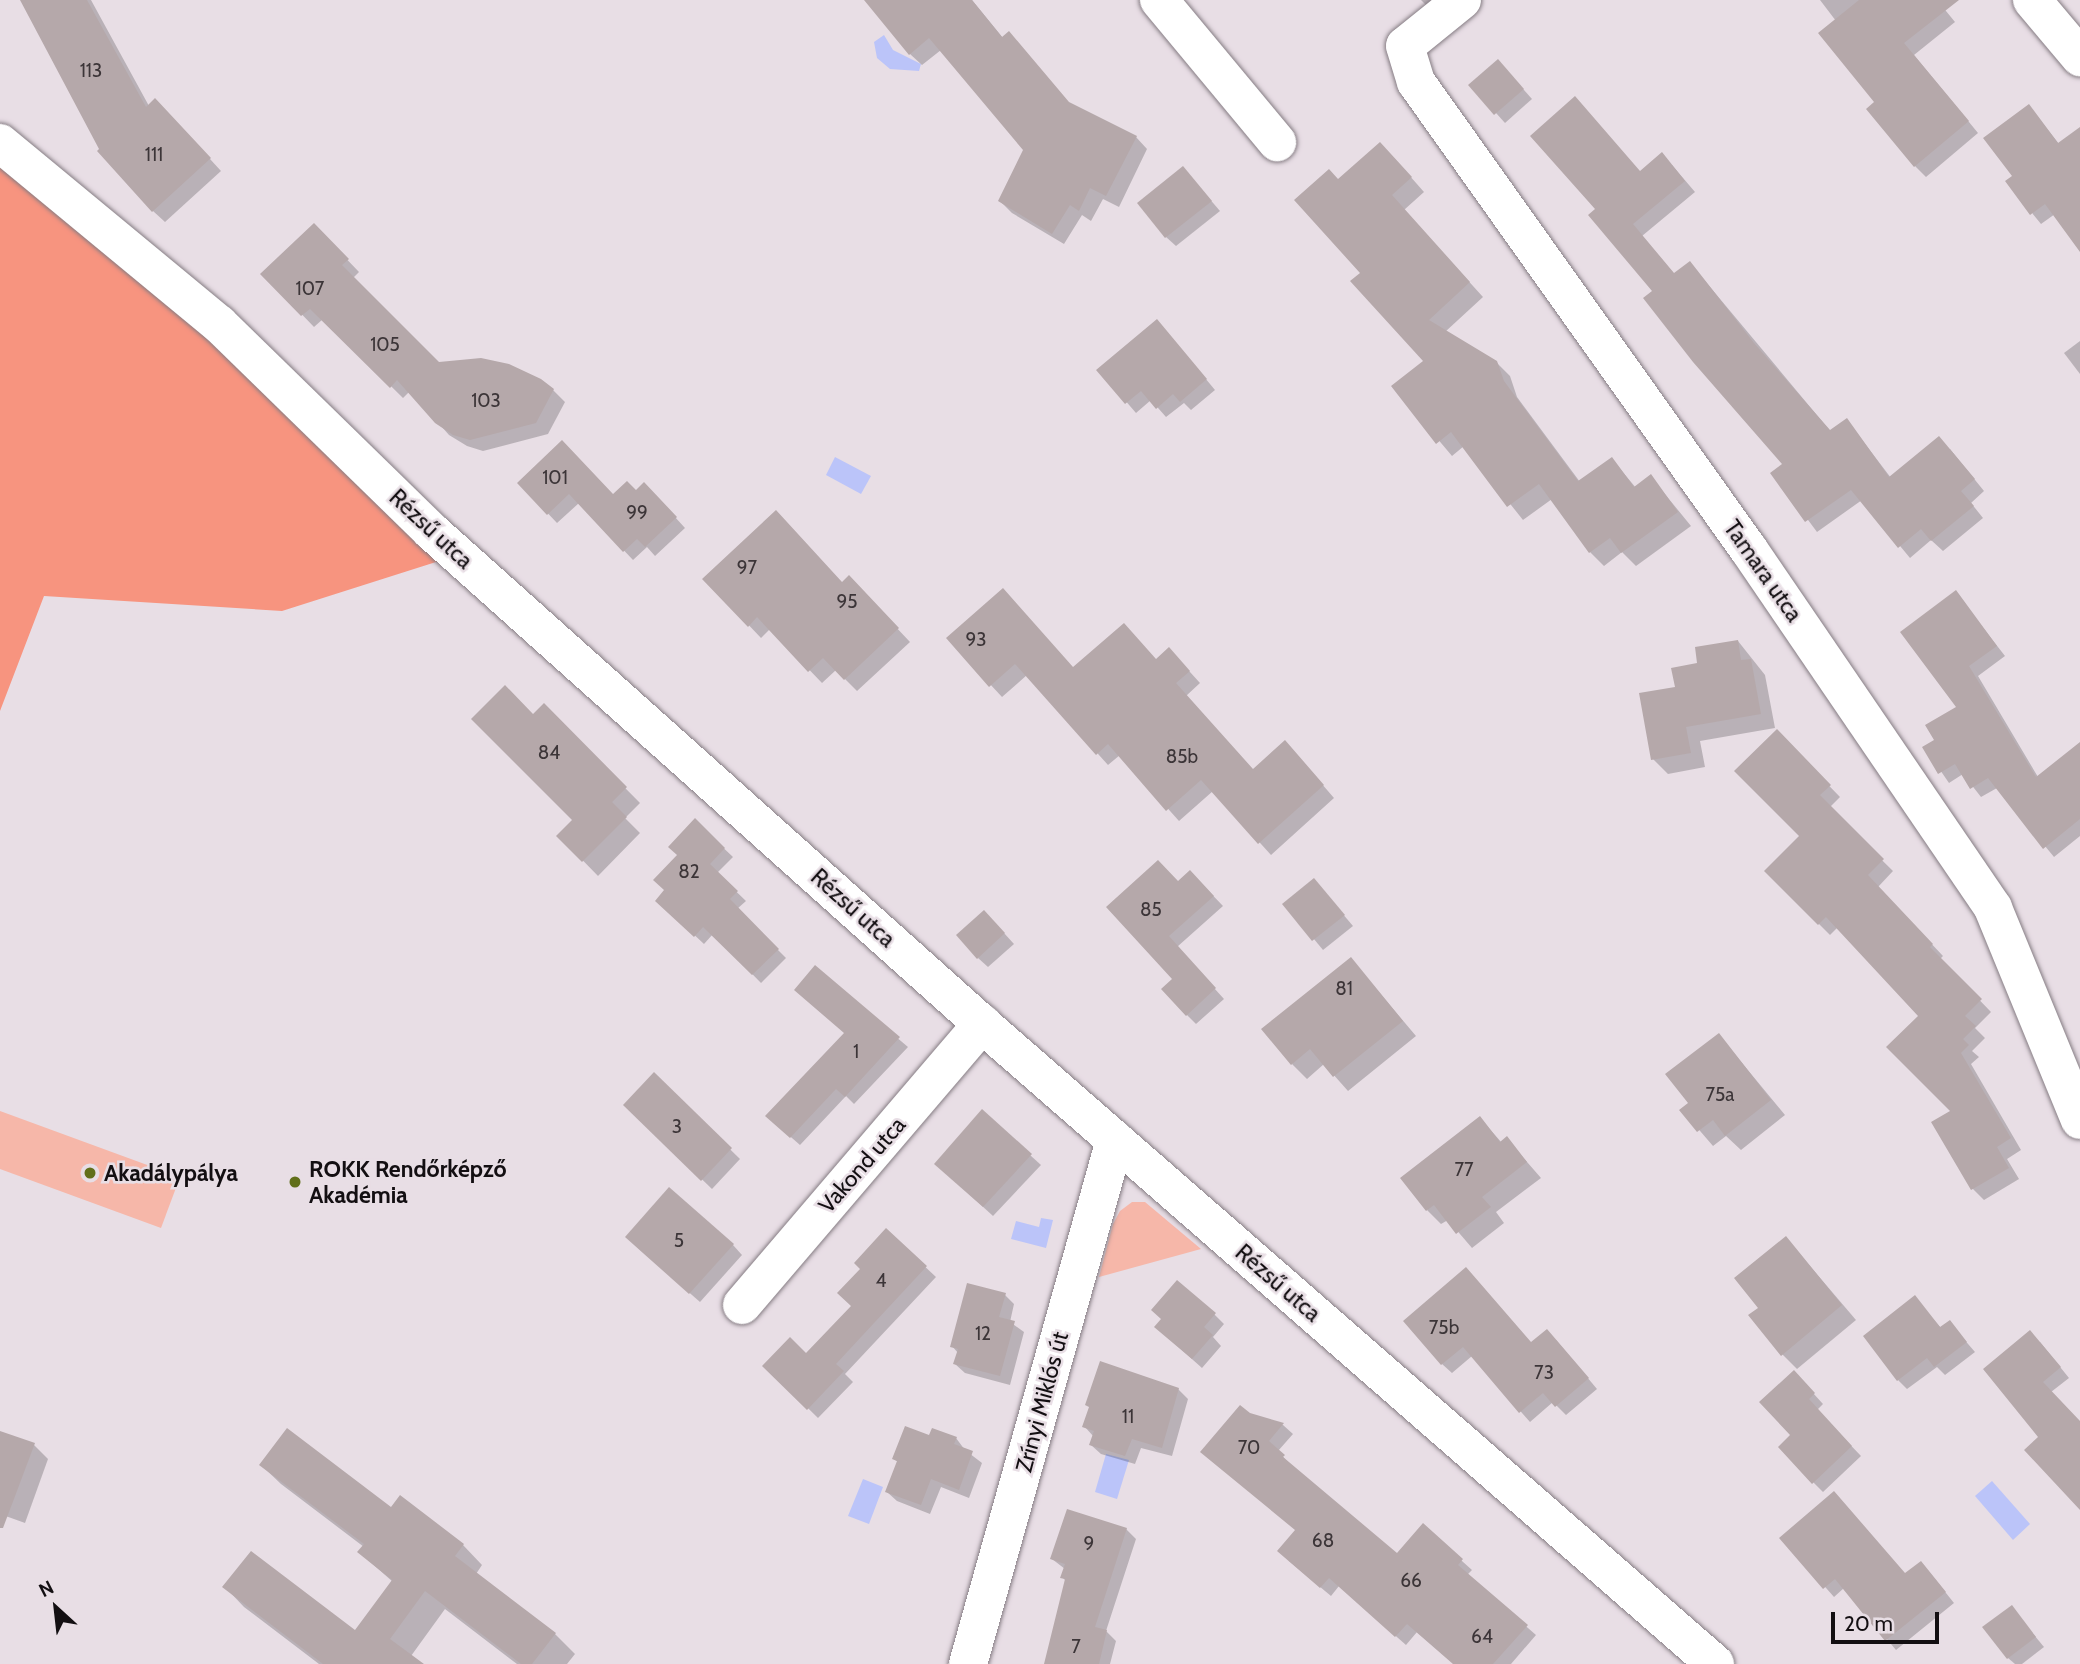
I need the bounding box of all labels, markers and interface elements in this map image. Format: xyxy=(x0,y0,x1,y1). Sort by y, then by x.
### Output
house number: 113 xyxy=(80,60,102,82)
house number: 111 xyxy=(145,144,163,166)
house number: 107 xyxy=(296,278,324,300)
house number: 105 xyxy=(370,334,400,356)
house number: 103 xyxy=(471,390,501,412)
house number: 101 xyxy=(542,467,568,489)
street label: Rézsű utca xyxy=(384,483,478,575)
house number: 99 xyxy=(626,502,648,524)
street label: Tamara utca xyxy=(1718,515,1808,627)
house number: 97 xyxy=(737,557,757,579)
house number: 95 xyxy=(836,591,858,613)
house number: 93 xyxy=(965,629,987,651)
house number: 84 xyxy=(538,742,560,764)
house number: 85b xyxy=(1166,746,1198,768)
house number: 82 xyxy=(678,861,700,883)
street label: Rézsű utca xyxy=(805,863,901,953)
house number: 85 xyxy=(1140,899,1162,921)
house number: 81 xyxy=(1335,978,1353,1000)
house number: 1 xyxy=(853,1041,859,1063)
house number: 75a xyxy=(1706,1084,1734,1106)
street label: Vakond utca xyxy=(813,1111,911,1219)
house number: 3 xyxy=(672,1116,682,1138)
place label: ROKK Rendőrképző Akadémia xyxy=(309,1155,507,1209)
place label: Akadálypálya xyxy=(104,1159,238,1187)
house number: 77 xyxy=(1454,1159,1474,1181)
marker: Akadálypálya xyxy=(82,1165,98,1181)
marker: ROKK Rendőrképző Akadémia xyxy=(287,1174,303,1190)
house number: 5 xyxy=(674,1230,684,1252)
street label: Rézsű utca xyxy=(1230,1238,1326,1328)
house number: 4 xyxy=(876,1270,886,1292)
house number: 75b xyxy=(1429,1317,1459,1339)
house number: 12 xyxy=(975,1323,991,1345)
street label: Zrínyi Miklós út xyxy=(1010,1329,1074,1475)
house number: 73 xyxy=(1534,1362,1554,1384)
house number: 11 xyxy=(1122,1406,1134,1428)
house number: 70 xyxy=(1238,1437,1260,1459)
house number: 68 xyxy=(1312,1530,1334,1552)
house number: 9 xyxy=(1084,1533,1094,1555)
house number: 66 xyxy=(1400,1570,1422,1592)
north arrow xyxy=(21,1573,91,1643)
text: N xyxy=(35,1576,57,1602)
scale bar xyxy=(1835,1598,1944,1642)
text: 20 m xyxy=(1844,1611,1893,1636)
house number: 64 xyxy=(1471,1626,1493,1648)
house number: 7 xyxy=(1071,1636,1081,1658)

